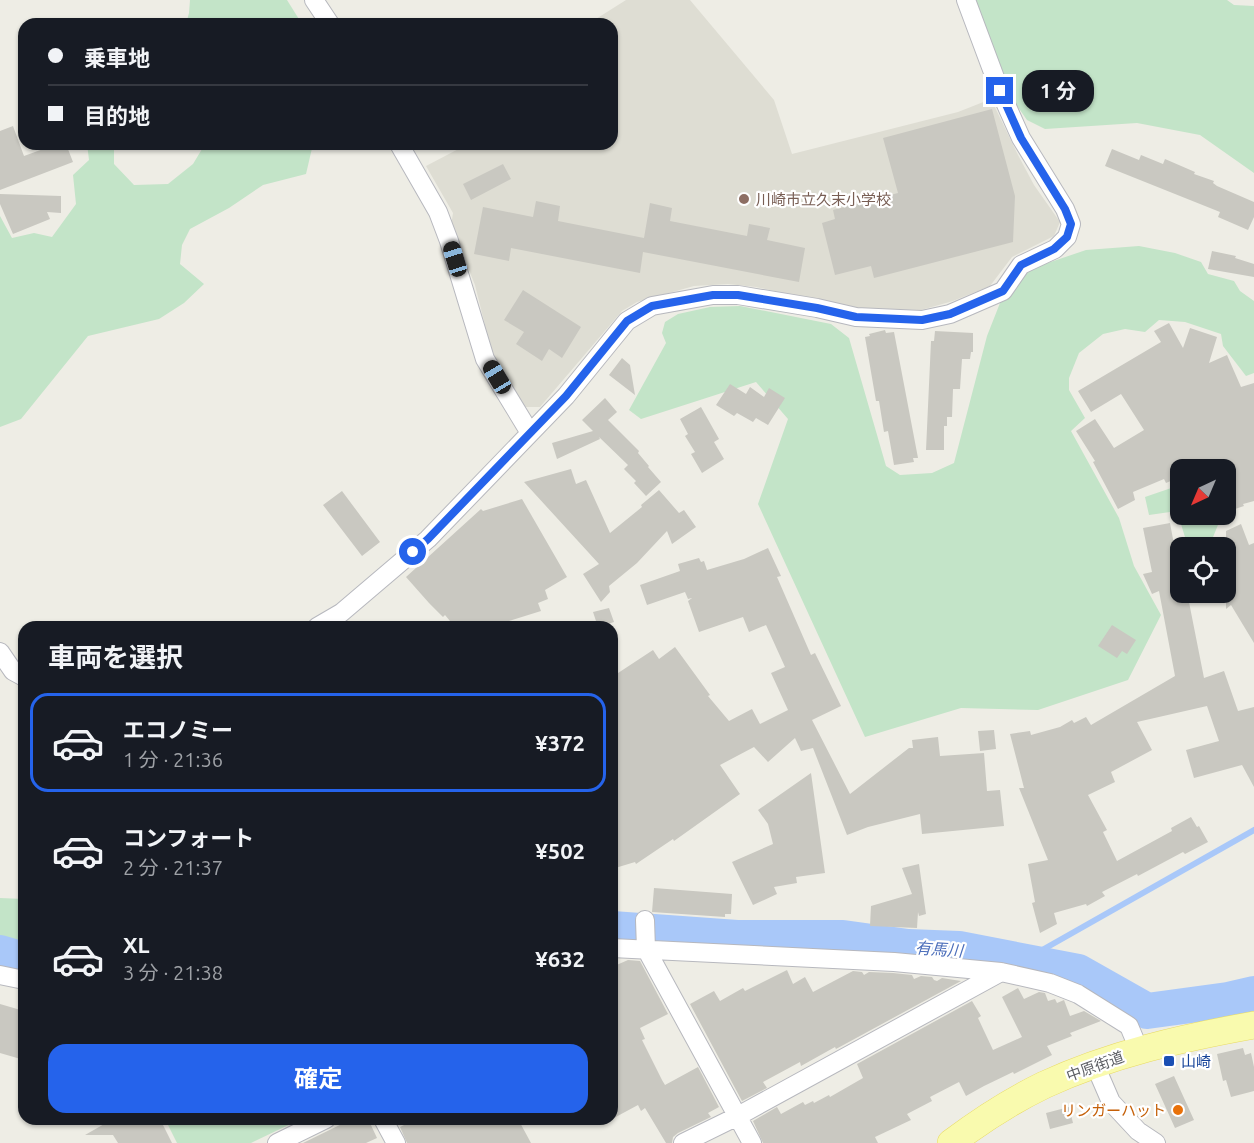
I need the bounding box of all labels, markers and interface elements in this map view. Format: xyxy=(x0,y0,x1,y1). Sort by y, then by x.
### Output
text: 乗車地 xyxy=(84,45,150,70)
callout: 1 分 xyxy=(1021,70,1093,112)
route end xyxy=(986,77,1013,104)
text: 1 分 xyxy=(1040,79,1076,102)
text: 目的地 xyxy=(84,103,150,128)
place label: 川崎市立久末小学校 xyxy=(756,191,891,208)
marker: 川崎市立久末小学校 xyxy=(737,192,751,206)
car xyxy=(441,239,469,279)
car xyxy=(480,357,514,397)
north arrow xyxy=(1170,459,1236,525)
map controls xyxy=(1170,459,1236,603)
button: locate xyxy=(1170,537,1236,603)
route start xyxy=(399,538,426,565)
text: 車両を選択 xyxy=(48,642,183,672)
icon: car xyxy=(51,716,105,770)
text: エコノミー xyxy=(123,717,233,742)
text: ¥372 xyxy=(535,730,585,755)
text: 1 分 · 21:36 xyxy=(123,748,223,771)
icon: car xyxy=(51,824,105,878)
text: コンフォート xyxy=(123,825,254,850)
text: ¥502 xyxy=(535,838,585,863)
text: 2 分 · 21:37 xyxy=(123,856,223,879)
icon: car xyxy=(51,932,105,986)
text: XL xyxy=(123,932,150,957)
water label: 有馬川 xyxy=(914,938,966,960)
text: ¥632 xyxy=(535,946,585,971)
text: 3 分 · 21:38 xyxy=(123,961,223,984)
button: 確定 xyxy=(48,1044,588,1113)
street label: 中原街道 xyxy=(1064,1048,1126,1084)
place label: 山崎 xyxy=(1181,1053,1211,1070)
marker: 山崎 xyxy=(1162,1054,1176,1068)
place label: リンガーハット xyxy=(1061,1102,1166,1119)
marker: リンガーハット xyxy=(1171,1103,1185,1117)

